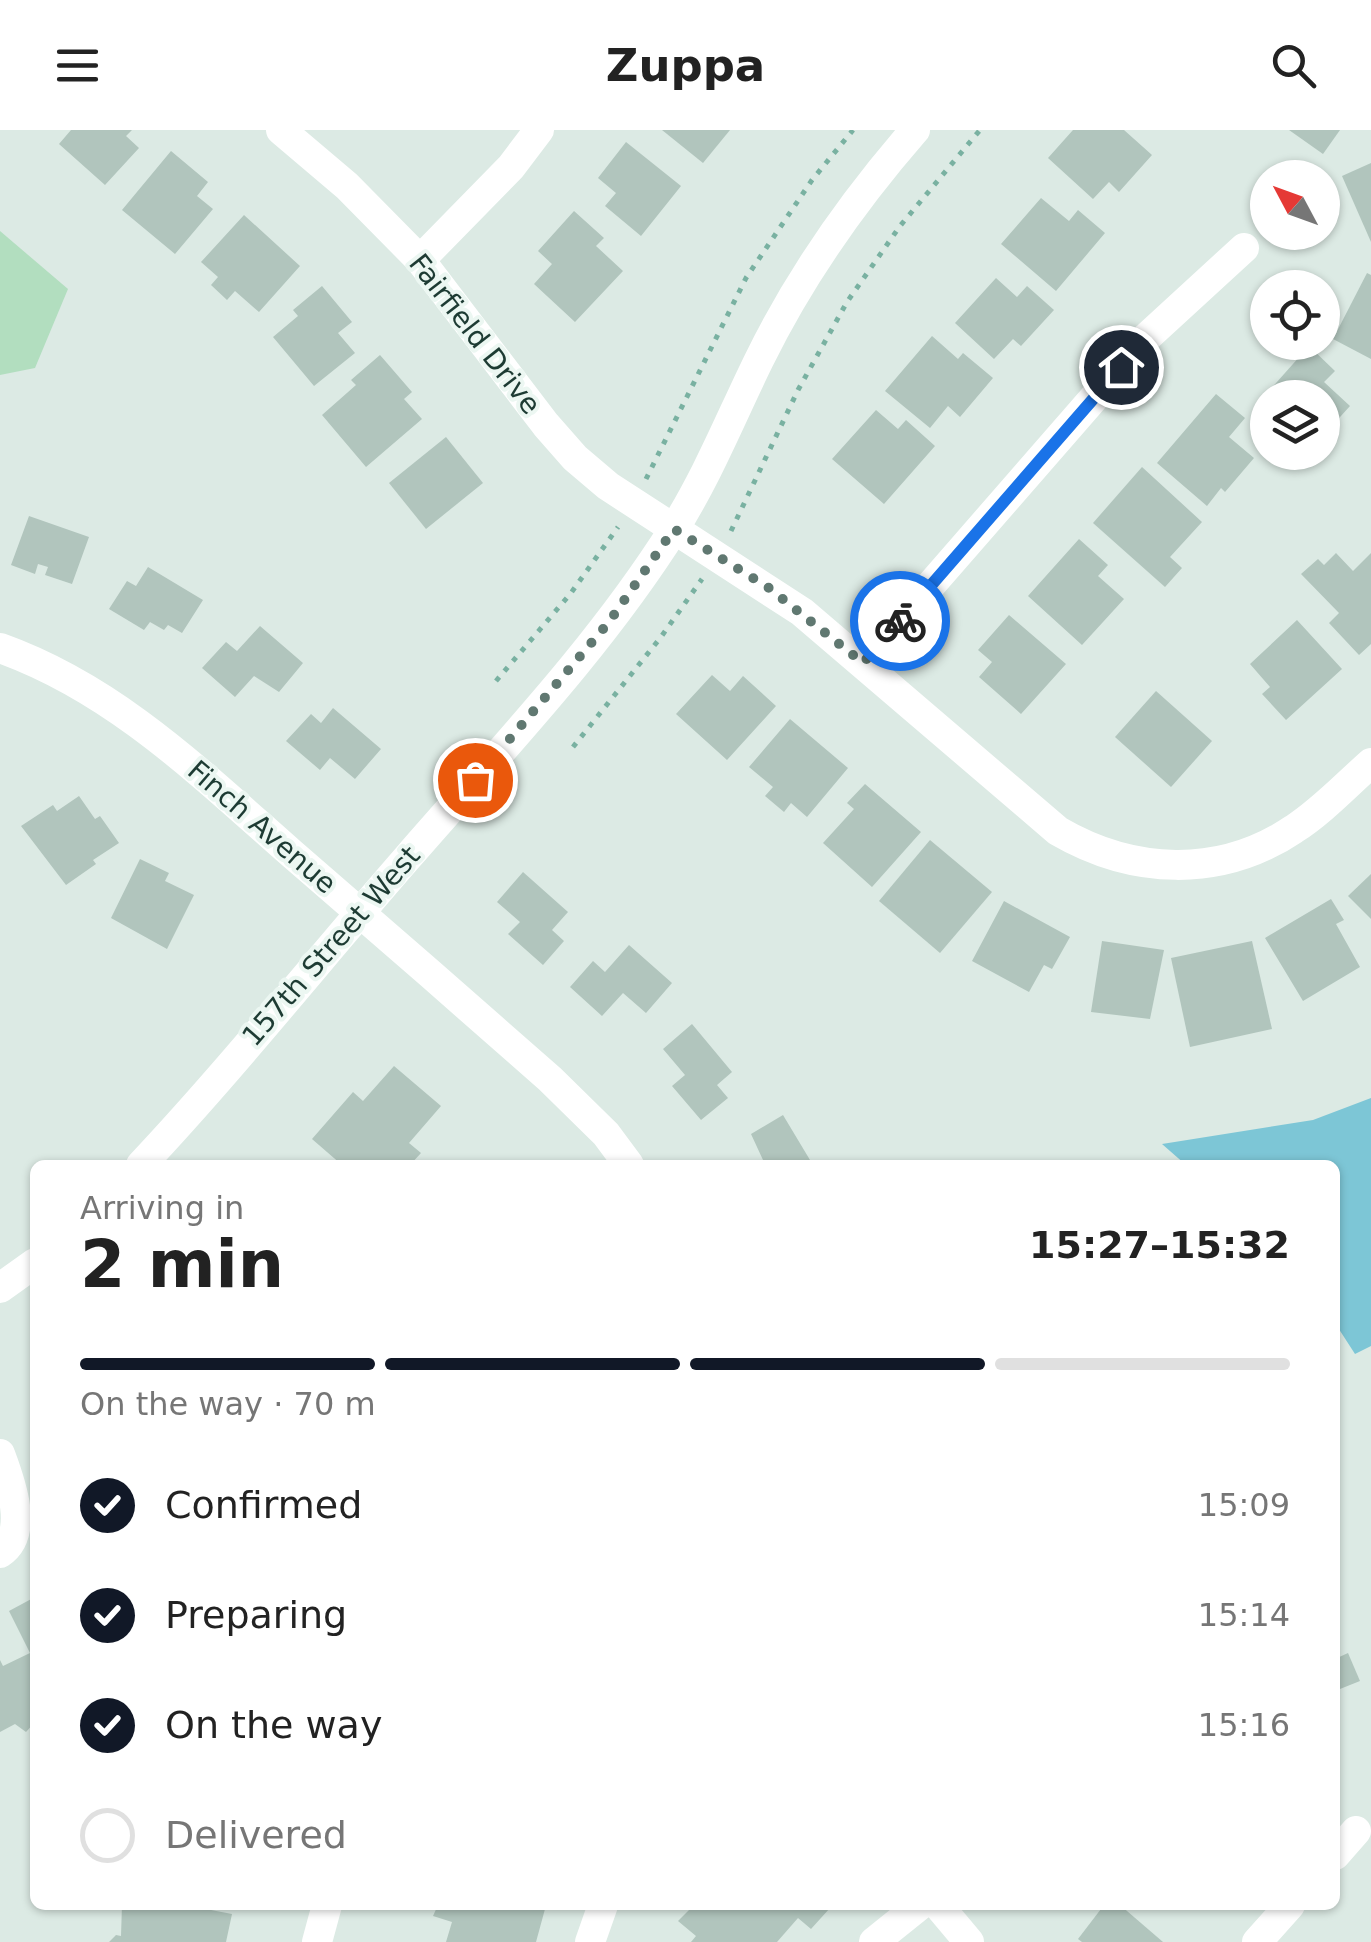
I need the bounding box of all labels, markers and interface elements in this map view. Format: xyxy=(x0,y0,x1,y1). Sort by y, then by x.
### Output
icon: menu xyxy=(50,38,105,93)
icon: search xyxy=(1266,38,1321,93)
text: Zuppa xyxy=(606,39,765,92)
north arrow xyxy=(1250,160,1340,250)
map controls xyxy=(1250,160,1340,470)
street label: Fairfield Drive xyxy=(402,247,548,421)
button: locate xyxy=(1250,270,1340,360)
pin xyxy=(1079,325,1164,410)
icon: home xyxy=(1094,340,1149,395)
button: layers xyxy=(1250,380,1340,470)
courier xyxy=(850,571,950,671)
icon: bike xyxy=(873,594,928,649)
pin xyxy=(433,738,518,823)
icon: bag xyxy=(448,753,503,808)
street label: Finch Avenue xyxy=(181,754,343,900)
street label: 157th Street West xyxy=(235,839,427,1053)
text: Arriving in xyxy=(80,1189,244,1227)
text: 15:27–15:32 xyxy=(1029,1223,1290,1267)
text: 2 min xyxy=(80,1227,284,1302)
text: On the way · 70 m xyxy=(80,1385,376,1423)
icon: check xyxy=(80,1478,135,1533)
text: Confirmed xyxy=(165,1483,362,1527)
text: 15:09 xyxy=(1198,1486,1290,1524)
icon: check xyxy=(80,1588,135,1643)
text: Preparing xyxy=(165,1593,347,1637)
text: 15:14 xyxy=(1198,1596,1290,1634)
icon: check xyxy=(80,1698,135,1753)
text: On the way xyxy=(165,1703,382,1747)
text: 15:16 xyxy=(1198,1706,1290,1744)
text: Delivered xyxy=(165,1813,347,1857)

